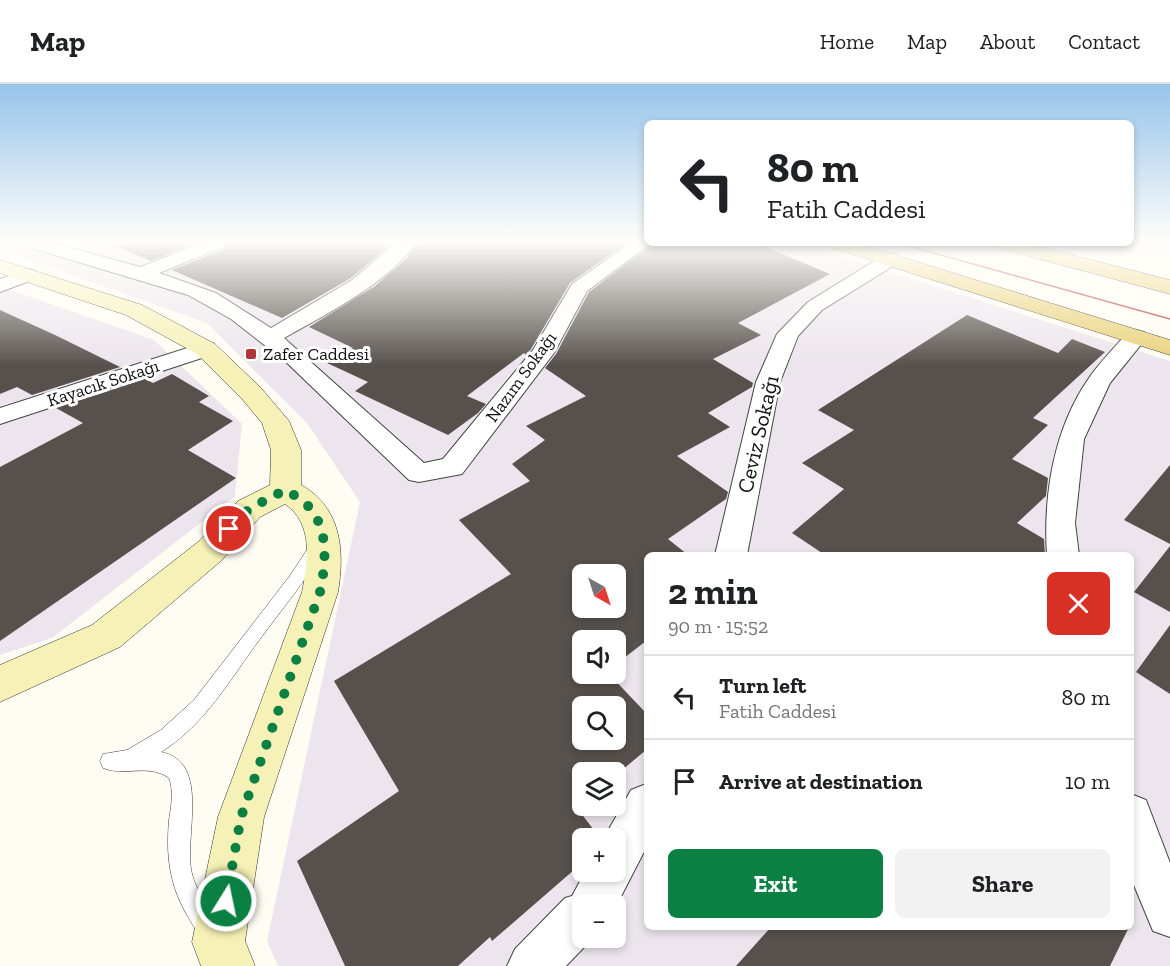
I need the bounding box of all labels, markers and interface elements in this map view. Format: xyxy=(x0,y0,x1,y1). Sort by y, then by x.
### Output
text: Map xyxy=(30,25,85,58)
text: Home xyxy=(820,29,874,54)
text: Map xyxy=(907,29,947,54)
text: About xyxy=(980,29,1035,54)
text: Contact xyxy=(1068,29,1140,54)
text: 80 m xyxy=(767,142,858,193)
icon: left xyxy=(668,144,746,222)
text: Fatih Caddesi xyxy=(767,193,926,225)
street label: Nazım Sokağı xyxy=(481,328,561,426)
place label: Zafer Caddesi xyxy=(263,343,369,365)
marker: Zafer Caddesi xyxy=(244,347,258,361)
street label: Kayacık Sokağı xyxy=(44,355,162,411)
street label: Ceviz Sokağı xyxy=(731,372,785,496)
pin xyxy=(203,503,254,554)
icon: arrive xyxy=(212,512,245,545)
north arrow xyxy=(572,564,626,618)
map controls xyxy=(572,564,626,948)
text: 2 min xyxy=(668,570,758,613)
button: close xyxy=(1047,572,1110,635)
text: 90 m · 15:52 xyxy=(668,614,768,638)
button: sound xyxy=(572,630,626,684)
text: Turn left xyxy=(719,672,806,699)
icon: left xyxy=(668,681,701,714)
text: 80 m xyxy=(1062,684,1110,711)
button: search xyxy=(572,696,626,750)
text: Fatih Caddesi xyxy=(719,699,836,723)
button: layers xyxy=(572,762,626,816)
icon: arrive xyxy=(668,765,701,798)
text: Arrive at destination xyxy=(719,768,922,795)
text: 10 m xyxy=(1065,768,1110,795)
button: + xyxy=(572,828,626,882)
button: Exit xyxy=(668,849,883,918)
button: Share xyxy=(895,849,1110,918)
position arrow xyxy=(194,869,258,933)
button: − xyxy=(572,894,626,948)

